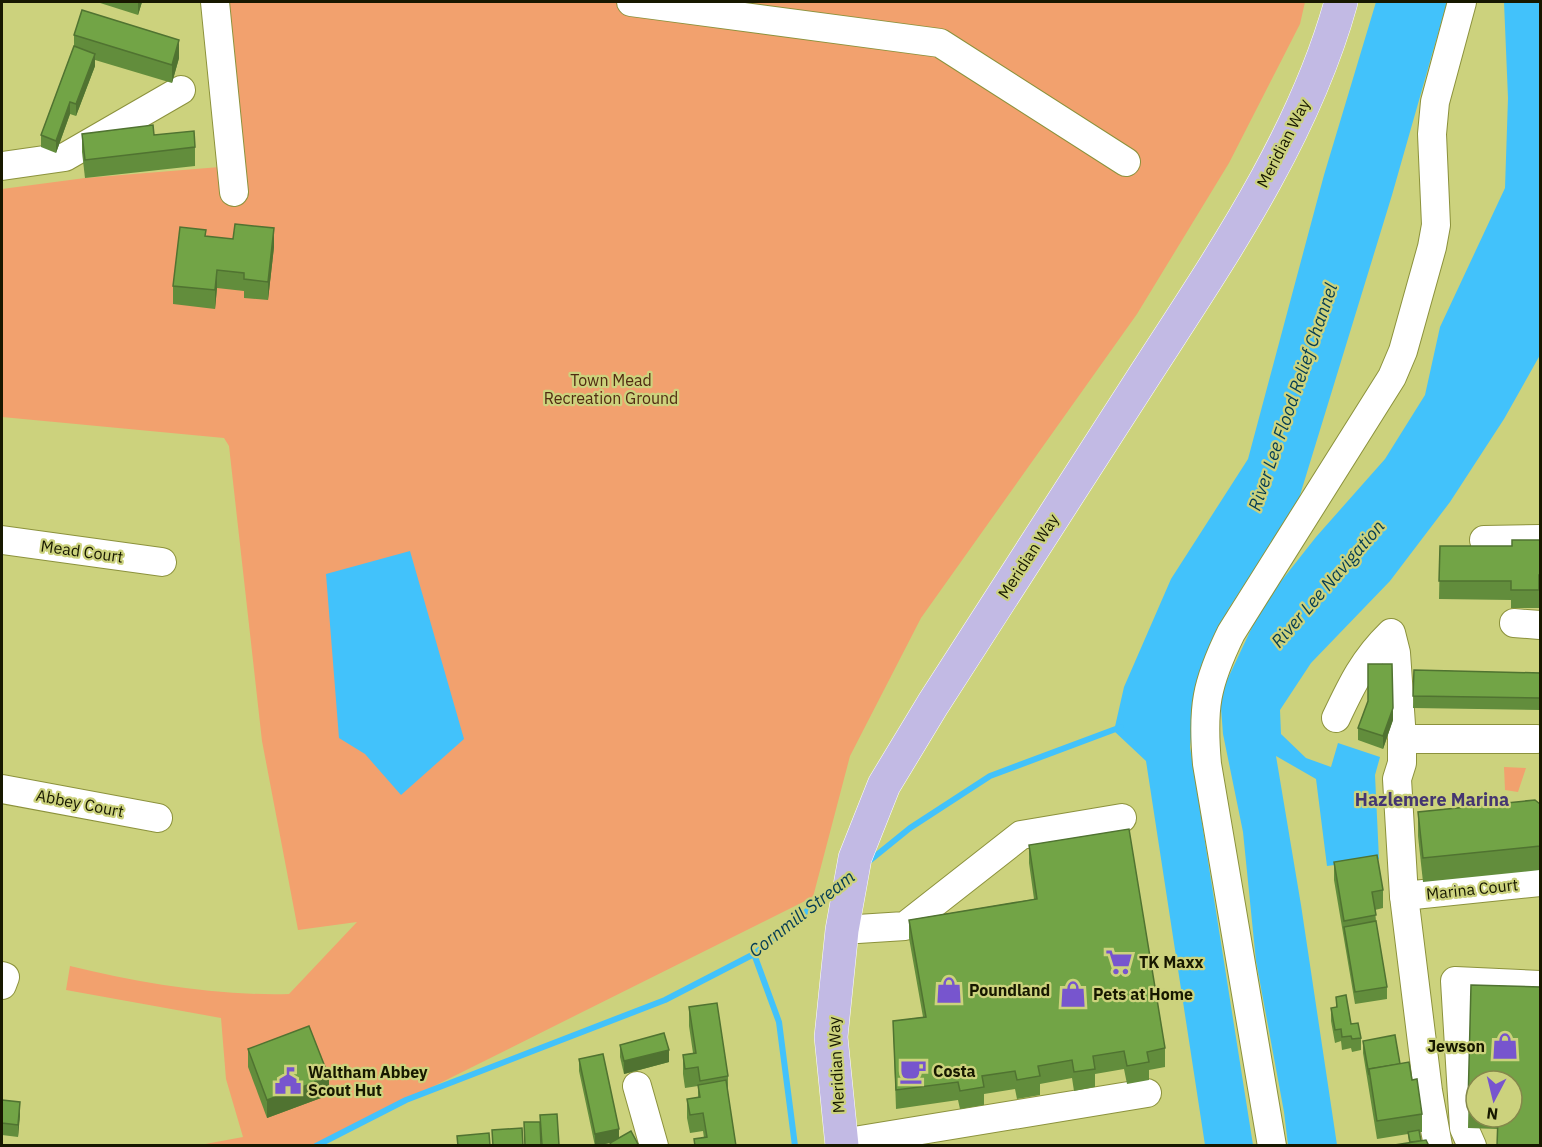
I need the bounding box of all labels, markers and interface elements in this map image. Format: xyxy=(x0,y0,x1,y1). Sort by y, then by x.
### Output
street label: Meridian Way xyxy=(1252,95,1314,191)
water label: River Lee Flood Relief Channel xyxy=(1243,280,1342,514)
park label: Town Mead Recreation Ground xyxy=(544,370,678,408)
street label: Meridian Way xyxy=(993,510,1063,602)
water label: River Lee Navigation xyxy=(1266,515,1389,652)
street label: Mead Court xyxy=(40,535,124,567)
street label: Abbey Court xyxy=(34,785,126,821)
district label: Hazlemere Marina xyxy=(1355,788,1509,811)
water label: Cornmill Stream xyxy=(744,865,859,962)
street label: Marina Court xyxy=(1425,874,1519,904)
supermarket icon: TK Maxx xyxy=(1104,947,1134,977)
place label: TK Maxx xyxy=(1139,952,1203,972)
shop icon: Poundland xyxy=(934,975,964,1005)
shop icon: Pets at Home xyxy=(1058,979,1088,1009)
place label: Poundland xyxy=(969,980,1050,1000)
place label: Pets at Home xyxy=(1093,984,1193,1004)
street label: Meridian Way xyxy=(823,1016,849,1114)
shop icon: Jewson xyxy=(1490,1031,1520,1061)
place label: Jewson xyxy=(1427,1036,1485,1056)
cafe icon: Costa xyxy=(898,1056,928,1086)
place label: Costa xyxy=(933,1061,976,1081)
place label: Waltham Abbey Scout Hut xyxy=(308,1062,428,1100)
public building icon: Waltham Abbey Scout Hut xyxy=(273,1066,303,1096)
north arrow xyxy=(1464,1069,1524,1129)
text: N xyxy=(1485,1103,1499,1125)

